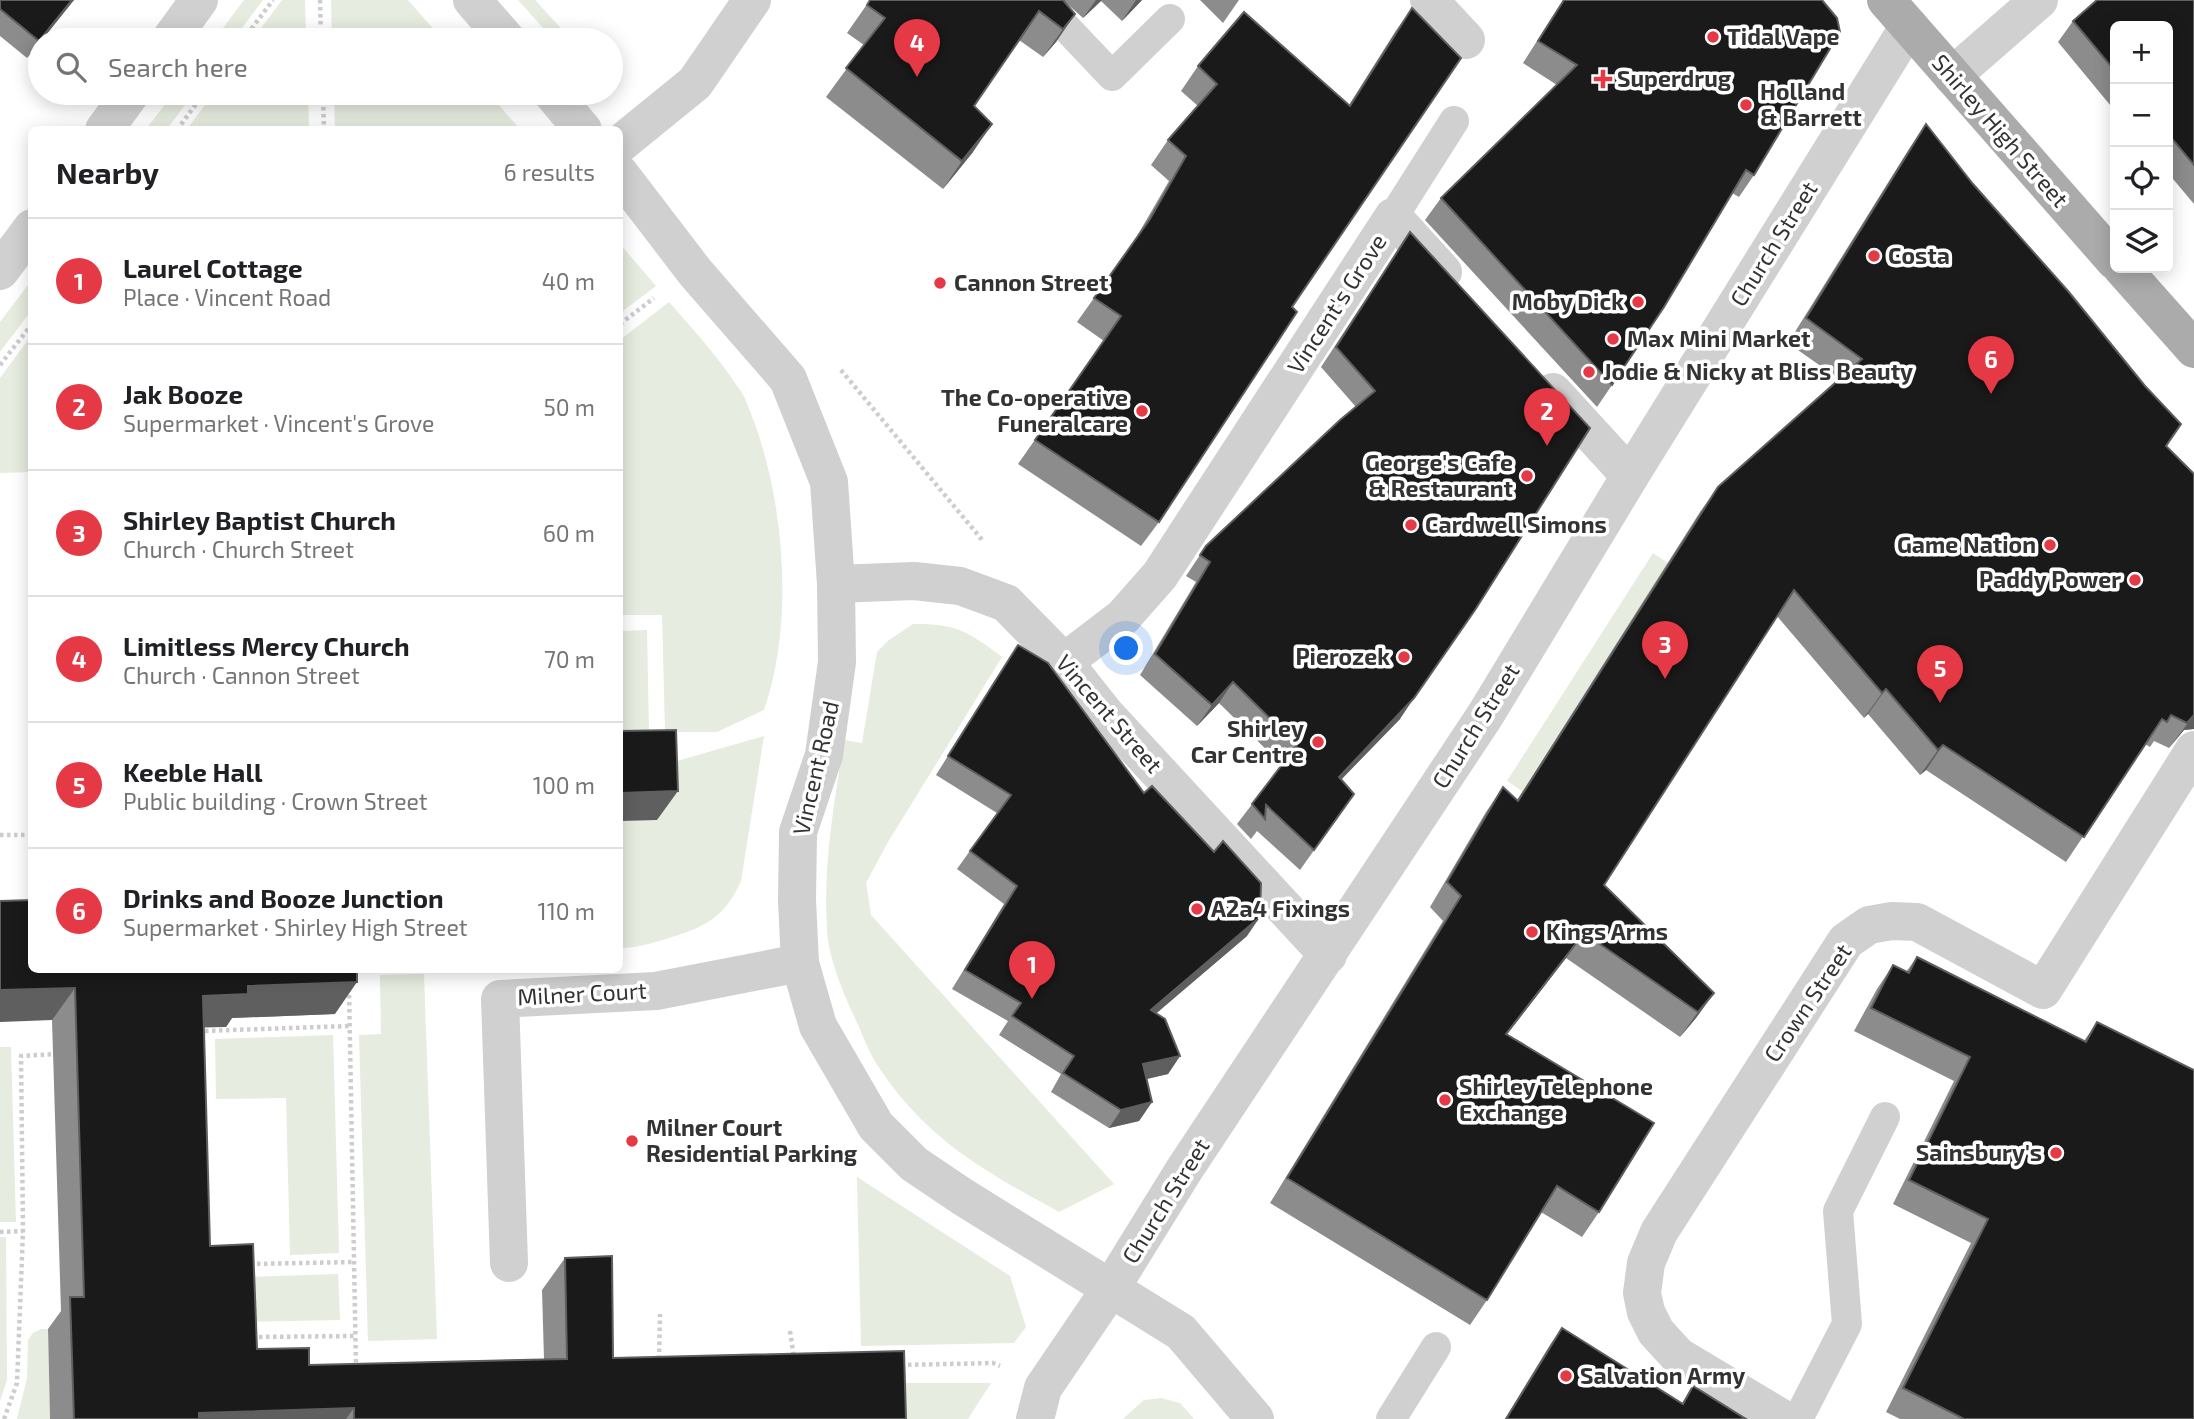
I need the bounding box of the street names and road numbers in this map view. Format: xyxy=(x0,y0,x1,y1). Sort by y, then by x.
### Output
street label: Shirley High Street xyxy=(1927,48,2075,213)
street label: Church Street xyxy=(1724,176,1823,311)
street label: Vincent's Grove xyxy=(1281,228,1392,379)
street label: Vincent Street xyxy=(1051,648,1169,778)
street label: Church Street xyxy=(1426,658,1525,793)
street label: Vincent Road xyxy=(786,698,844,838)
street label: Crown Street xyxy=(1757,938,1857,1067)
street label: Milner Court xyxy=(517,976,648,1010)
street label: Church Street xyxy=(1116,1133,1215,1268)

